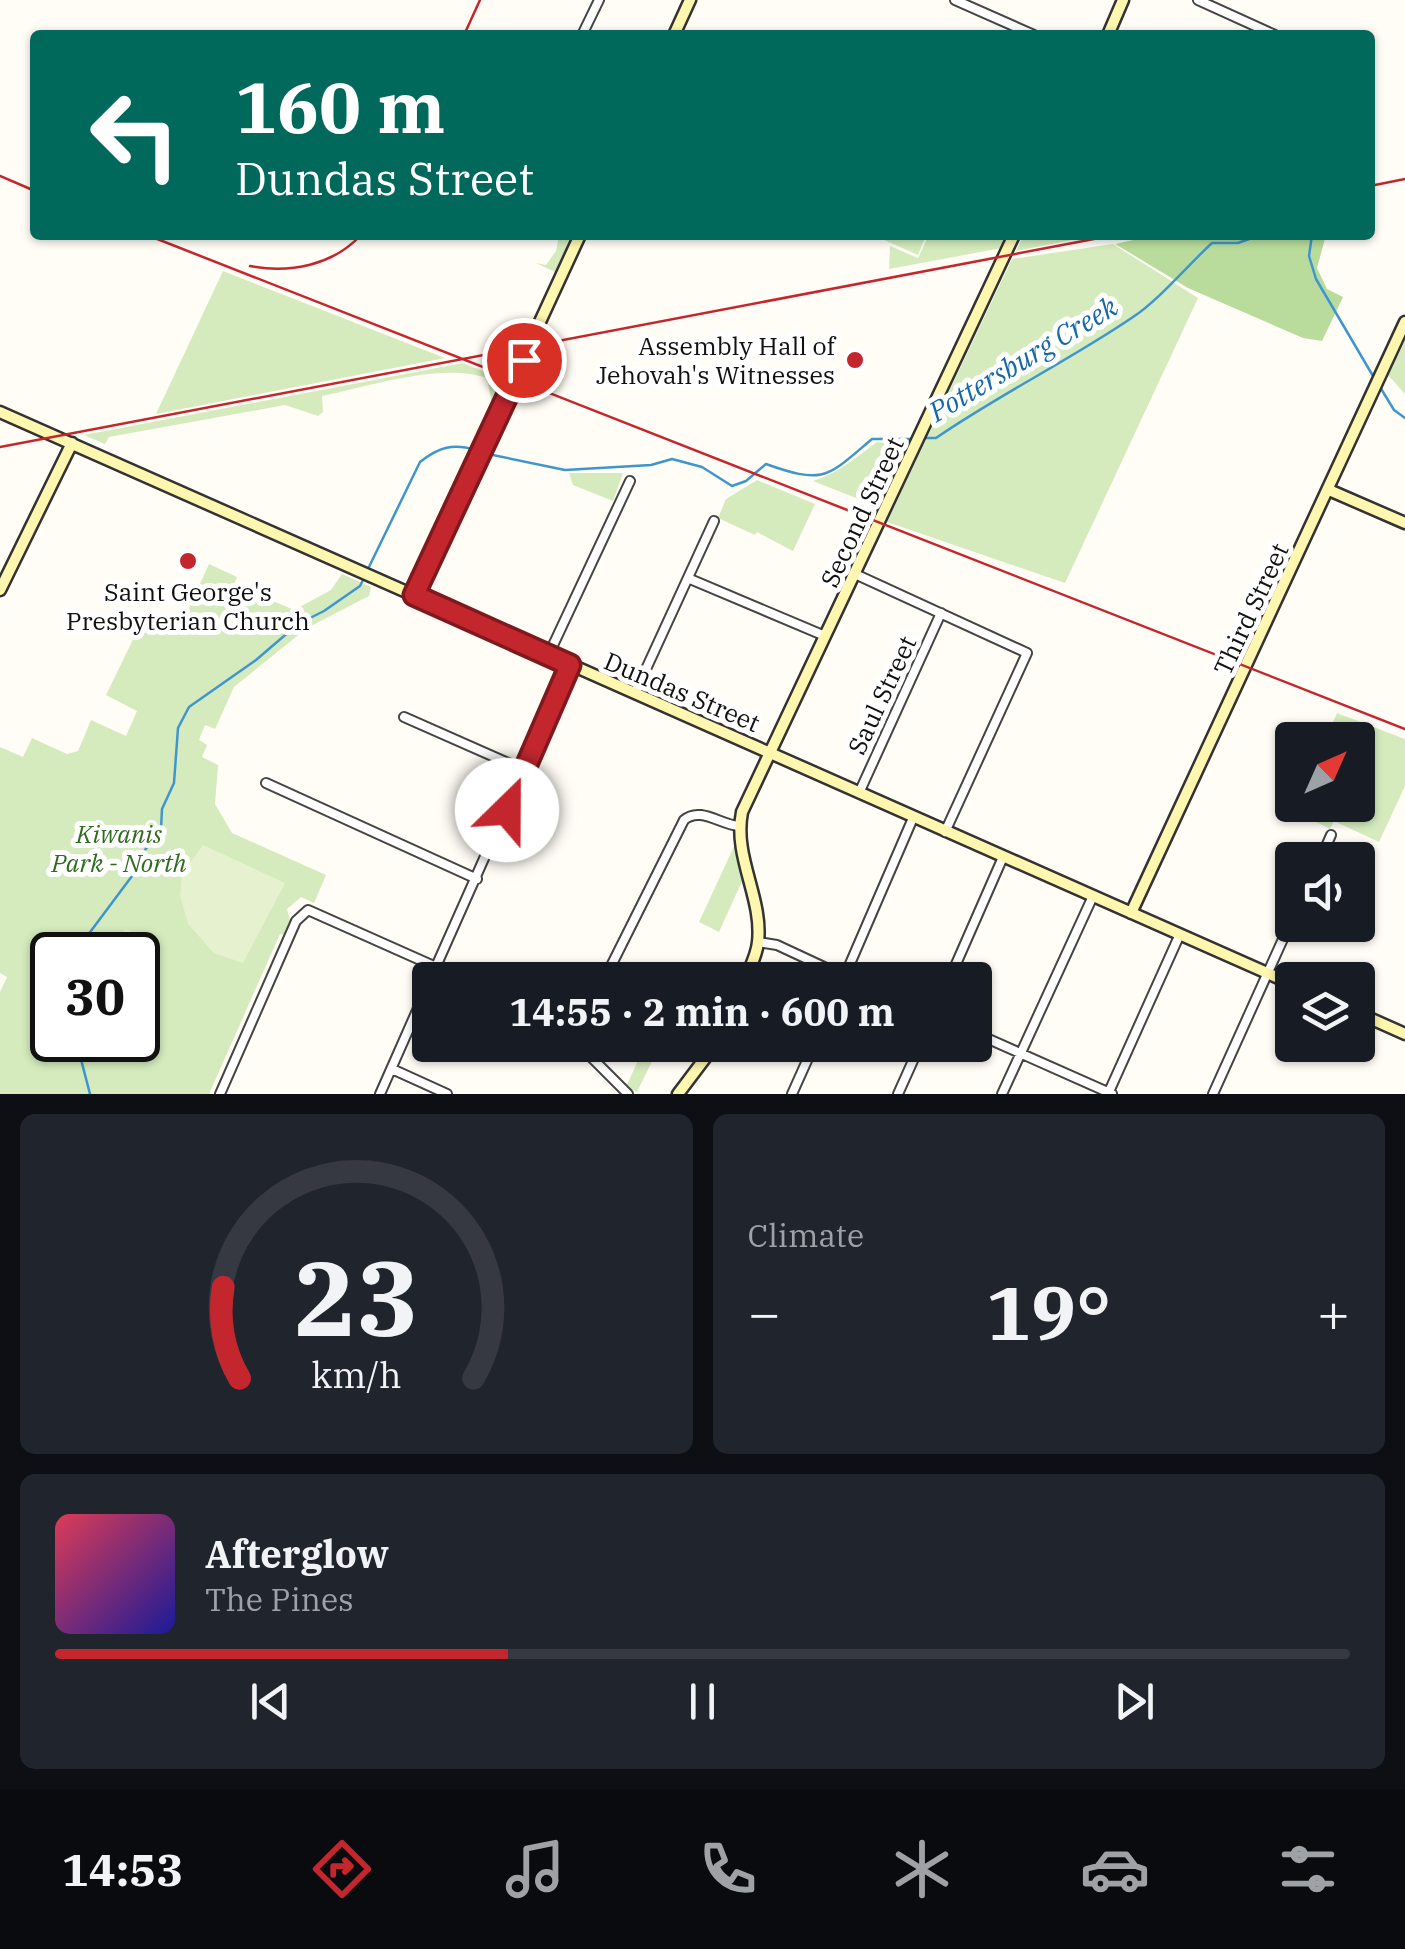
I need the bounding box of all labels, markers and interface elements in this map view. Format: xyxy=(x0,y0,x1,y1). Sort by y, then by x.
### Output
text: 160 m xyxy=(235,61,445,152)
icon: left xyxy=(70,70,200,200)
text: Dundas Street xyxy=(235,149,534,207)
water label: Pottersburg Creek xyxy=(921,288,1124,430)
pin xyxy=(482,318,567,403)
place label: Assembly Hall of Jehovah's Witnesses xyxy=(596,329,836,391)
icon: arrive xyxy=(497,333,552,388)
marker: Assembly Hall of Jehovah's Witnesses xyxy=(844,349,866,371)
street label: Second Street xyxy=(812,431,911,592)
street label: Third Street xyxy=(1206,537,1296,680)
marker: Saint George's Presbyterian Church xyxy=(177,550,199,572)
place label: Saint George's Presbyterian Church xyxy=(66,575,310,637)
street label: Saul Street xyxy=(840,630,923,759)
street label: Dundas Street xyxy=(599,644,765,739)
north arrow xyxy=(1275,722,1375,822)
map controls xyxy=(1275,722,1375,1062)
position arrow xyxy=(455,758,559,862)
park label: Kiwanis Park - North xyxy=(50,817,187,879)
button: sound xyxy=(1275,842,1375,942)
speed limit sign: 30 xyxy=(30,932,160,1062)
button: layers xyxy=(1275,962,1375,1062)
text: 14:55 · 2 min · 600 m xyxy=(509,987,895,1036)
text: Climate xyxy=(748,1214,864,1256)
text: 23 xyxy=(294,1229,419,1365)
text: 19° xyxy=(986,1263,1111,1361)
text: − xyxy=(748,1277,781,1348)
text: + xyxy=(1317,1277,1350,1348)
text: km/h xyxy=(311,1351,401,1398)
text: Afterglow xyxy=(205,1529,389,1578)
text: The Pines xyxy=(205,1578,354,1620)
icon: previous xyxy=(243,1674,298,1729)
icon: pause xyxy=(675,1674,730,1729)
icon: next xyxy=(1107,1674,1162,1729)
icon: directions xyxy=(307,1834,377,1904)
icon: music xyxy=(500,1834,570,1904)
icon: phone xyxy=(693,1834,763,1904)
icon: climate xyxy=(887,1834,957,1904)
icon: car xyxy=(1080,1834,1150,1904)
icon: filters xyxy=(1273,1834,1343,1904)
text: 14:53 xyxy=(62,1840,183,1898)

